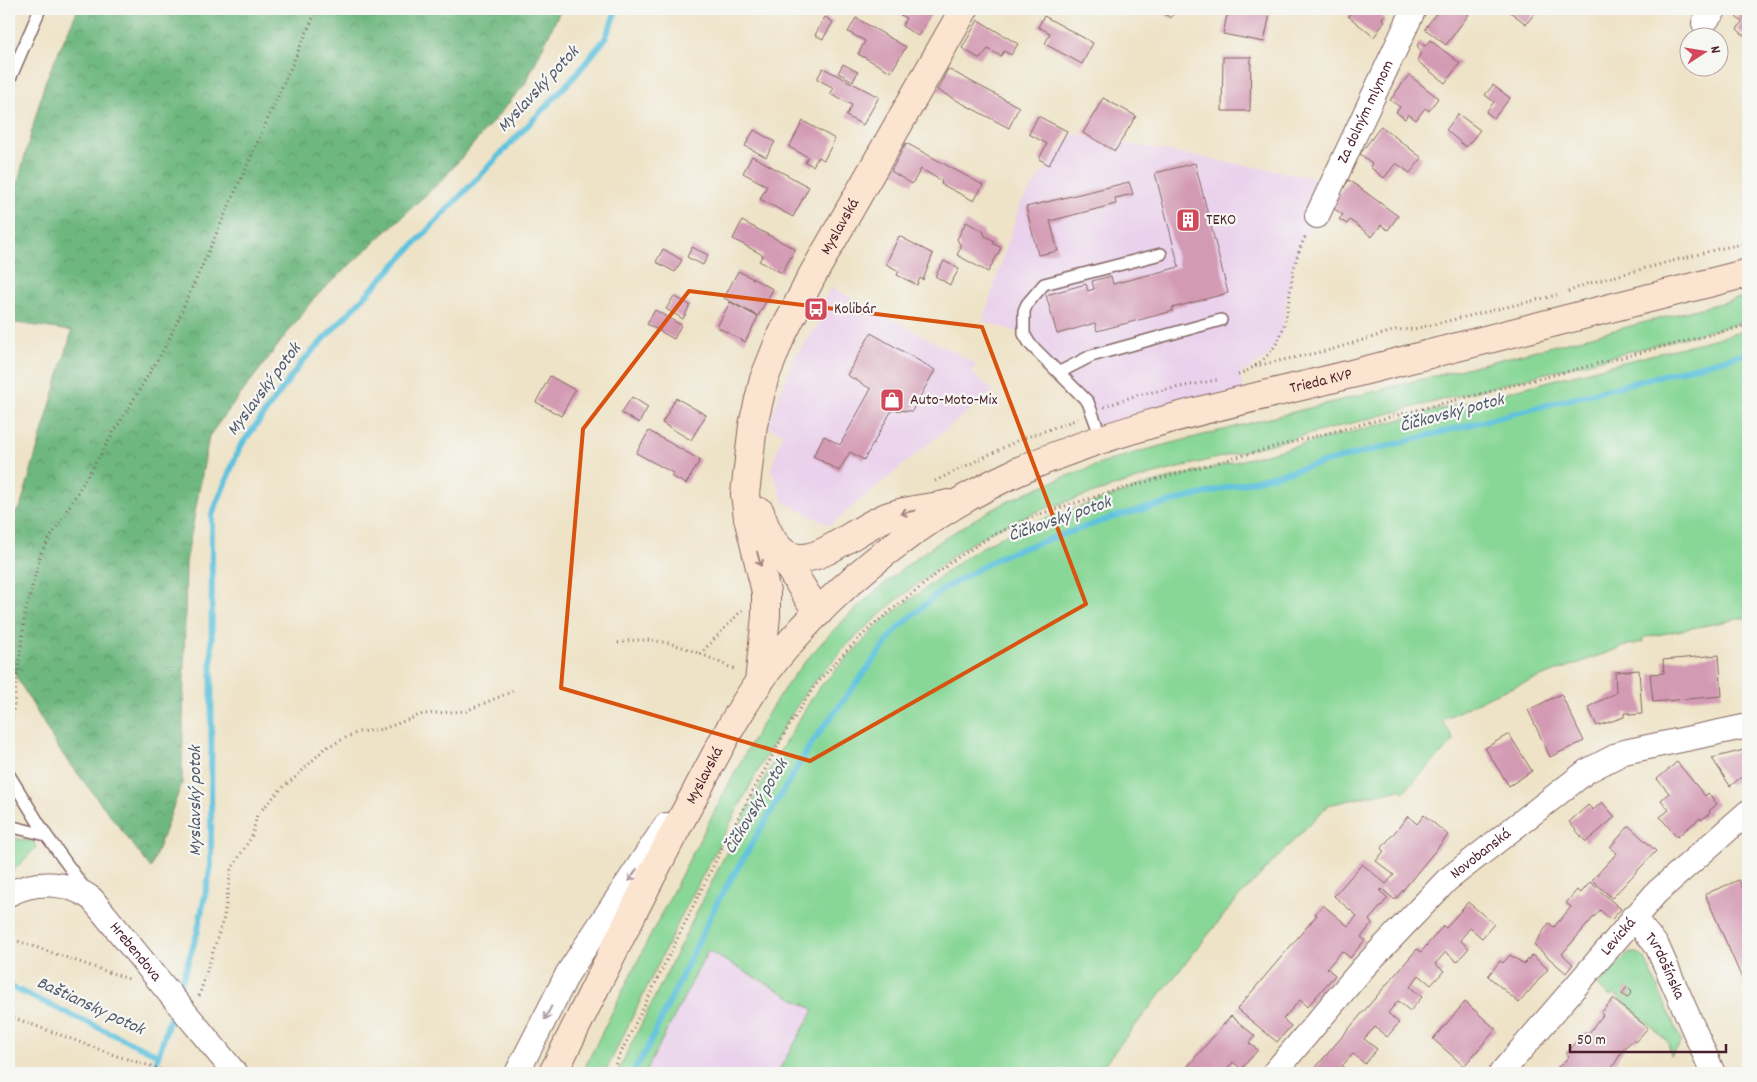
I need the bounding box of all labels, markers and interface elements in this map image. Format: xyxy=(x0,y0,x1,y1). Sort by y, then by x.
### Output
north arrow xyxy=(1680,28,1730,78)
water label: Myslavský potok xyxy=(492,40,587,139)
text: N xyxy=(1704,44,1725,55)
street label: Za dolným mlynom xyxy=(1332,56,1400,167)
street label: Myslavská xyxy=(815,194,865,259)
building icon: TEKO xyxy=(1175,207,1201,233)
place label: TEKO xyxy=(1206,209,1236,232)
bus stop icon: Kolibár xyxy=(803,296,829,322)
place label: Kolibár xyxy=(834,298,876,321)
water label: Myslavský potok xyxy=(222,337,309,442)
street label: Trieda KVP xyxy=(1288,363,1355,400)
shop icon: Auto-Moto-Mix xyxy=(879,387,905,413)
water label: Čičkovský potok xyxy=(1397,388,1508,440)
place label: Auto-Moto-Mix xyxy=(910,389,997,412)
water label: Čičkovský potok xyxy=(1005,490,1116,549)
one-way arrow xyxy=(900,508,916,517)
one-way arrow xyxy=(755,550,764,566)
street label: Myslavská xyxy=(680,743,729,808)
water label: Myslavský potok xyxy=(184,744,209,856)
water label: Čičkovský potok xyxy=(719,753,796,859)
street label: Novobanská xyxy=(1445,823,1516,885)
one-way arrow xyxy=(628,868,638,882)
street label: Levická xyxy=(1595,912,1642,961)
street label: Hrebendova xyxy=(104,917,167,987)
street label: Tvrdošínska xyxy=(1639,927,1691,1003)
water label: Baštiansky potok xyxy=(32,971,149,1044)
one-way arrow xyxy=(543,1005,552,1020)
scale bar xyxy=(1570,1022,1726,1054)
text: 50 m xyxy=(1577,1030,1606,1052)

